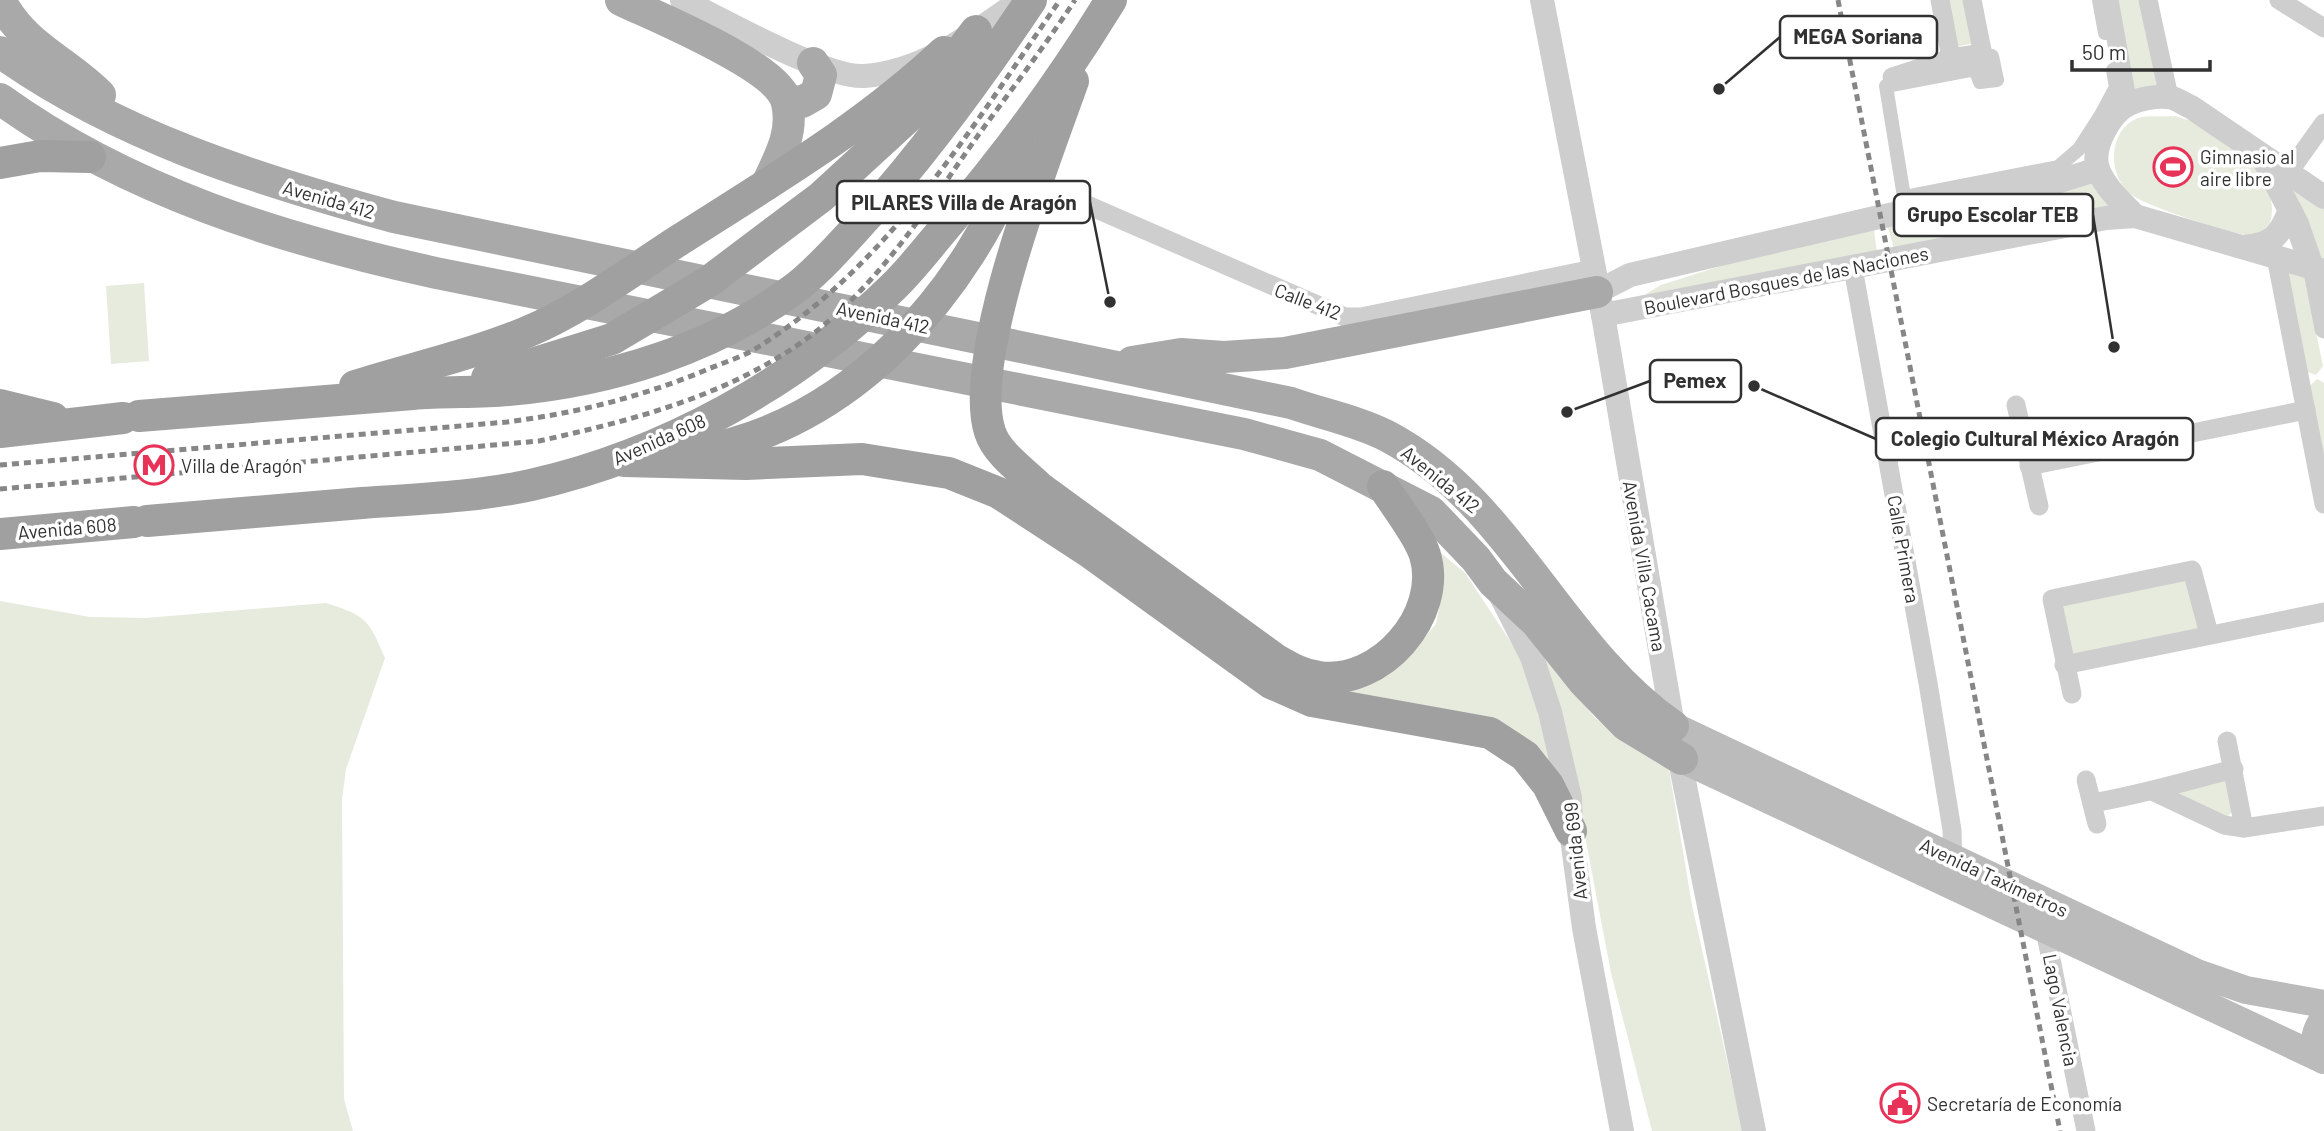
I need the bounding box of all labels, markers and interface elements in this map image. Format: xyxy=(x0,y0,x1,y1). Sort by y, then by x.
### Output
callout: MEGA Soriana xyxy=(1780,16,1937,58)
text: MEGA Soriana xyxy=(1793,23,1923,48)
scale bar xyxy=(2072,28,2210,72)
text: 50 m xyxy=(2082,39,2126,64)
place label: Gimnasio al aire libre xyxy=(2200,145,2294,190)
sports icon: Gimnasio al aire libre xyxy=(2152,146,2194,188)
street label: Avenida 412 xyxy=(280,175,378,223)
callout: PILARES Villa de Aragón xyxy=(837,181,1090,223)
text: PILARES Villa de Aragón xyxy=(851,189,1077,214)
callout: Grupo Escolar TEB xyxy=(1894,194,2093,236)
text: Grupo Escolar TEB xyxy=(1907,201,2079,226)
street label: Boulevard Bosques de las Naciones xyxy=(1642,241,1930,319)
street label: Calle 412 xyxy=(1272,278,1344,324)
street label: Avenida 412 xyxy=(834,296,932,338)
callout: Pemex xyxy=(1650,360,1741,402)
text: Pemex xyxy=(1663,367,1727,392)
street label: Avenida 608 xyxy=(609,408,709,470)
callout: Colegio Cultural México Aragón xyxy=(1876,418,2193,460)
text: Colegio Cultural México Aragón xyxy=(1891,425,2179,450)
street label: Avenida 412 xyxy=(1397,440,1485,518)
metro station icon: Villa de Aragón xyxy=(133,444,175,486)
place label: Villa de Aragón xyxy=(181,454,302,477)
street label: Avenida Villa Cacama xyxy=(1619,479,1671,653)
street label: Calle Primera xyxy=(1883,493,1925,605)
street label: Avenida 608 xyxy=(17,512,117,544)
street label: Avenida 699 xyxy=(1558,801,1592,901)
street label: Avenida Taxímetros xyxy=(1916,833,2072,921)
street label: Lago Valencia xyxy=(2039,952,2083,1068)
public building icon: Secretaría de Economía xyxy=(1879,1082,1921,1124)
place label: Secretaría de Economía xyxy=(1927,1092,2122,1115)

